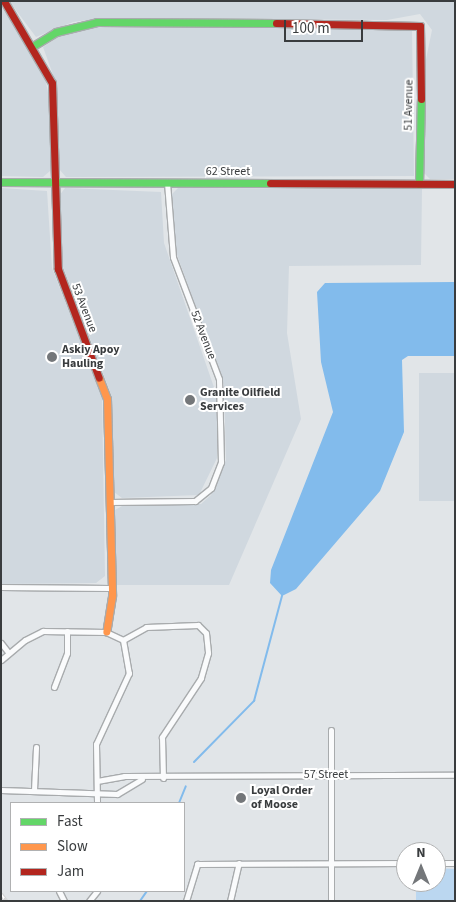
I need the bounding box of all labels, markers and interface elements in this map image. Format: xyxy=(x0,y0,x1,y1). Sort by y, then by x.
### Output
scale bar xyxy=(286,10,365,42)
text: 100 m xyxy=(292,18,330,39)
street label: 51 Avenue xyxy=(401,79,417,131)
street label: 62 Street xyxy=(206,165,250,179)
street label: 53 Avenue xyxy=(68,281,100,335)
street label: 52 Avenue xyxy=(187,308,219,362)
place label: Askiy Apoy Hauling xyxy=(62,343,119,371)
marker: Askiy Apoy Hauling xyxy=(46,351,58,363)
place label: Granite Oilfield Services xyxy=(200,386,280,414)
marker: Granite Oilfield Services xyxy=(184,394,196,406)
street label: 57 Street xyxy=(304,768,348,782)
place label: Loyal Order of Moose xyxy=(251,784,313,812)
marker: Loyal Order of Moose xyxy=(235,792,247,804)
legend xyxy=(10,802,185,892)
text: Fast xyxy=(57,811,83,832)
text: Slow xyxy=(57,836,88,857)
north arrow xyxy=(396,842,446,892)
text: N xyxy=(416,843,426,863)
text: Jam xyxy=(57,861,84,882)

